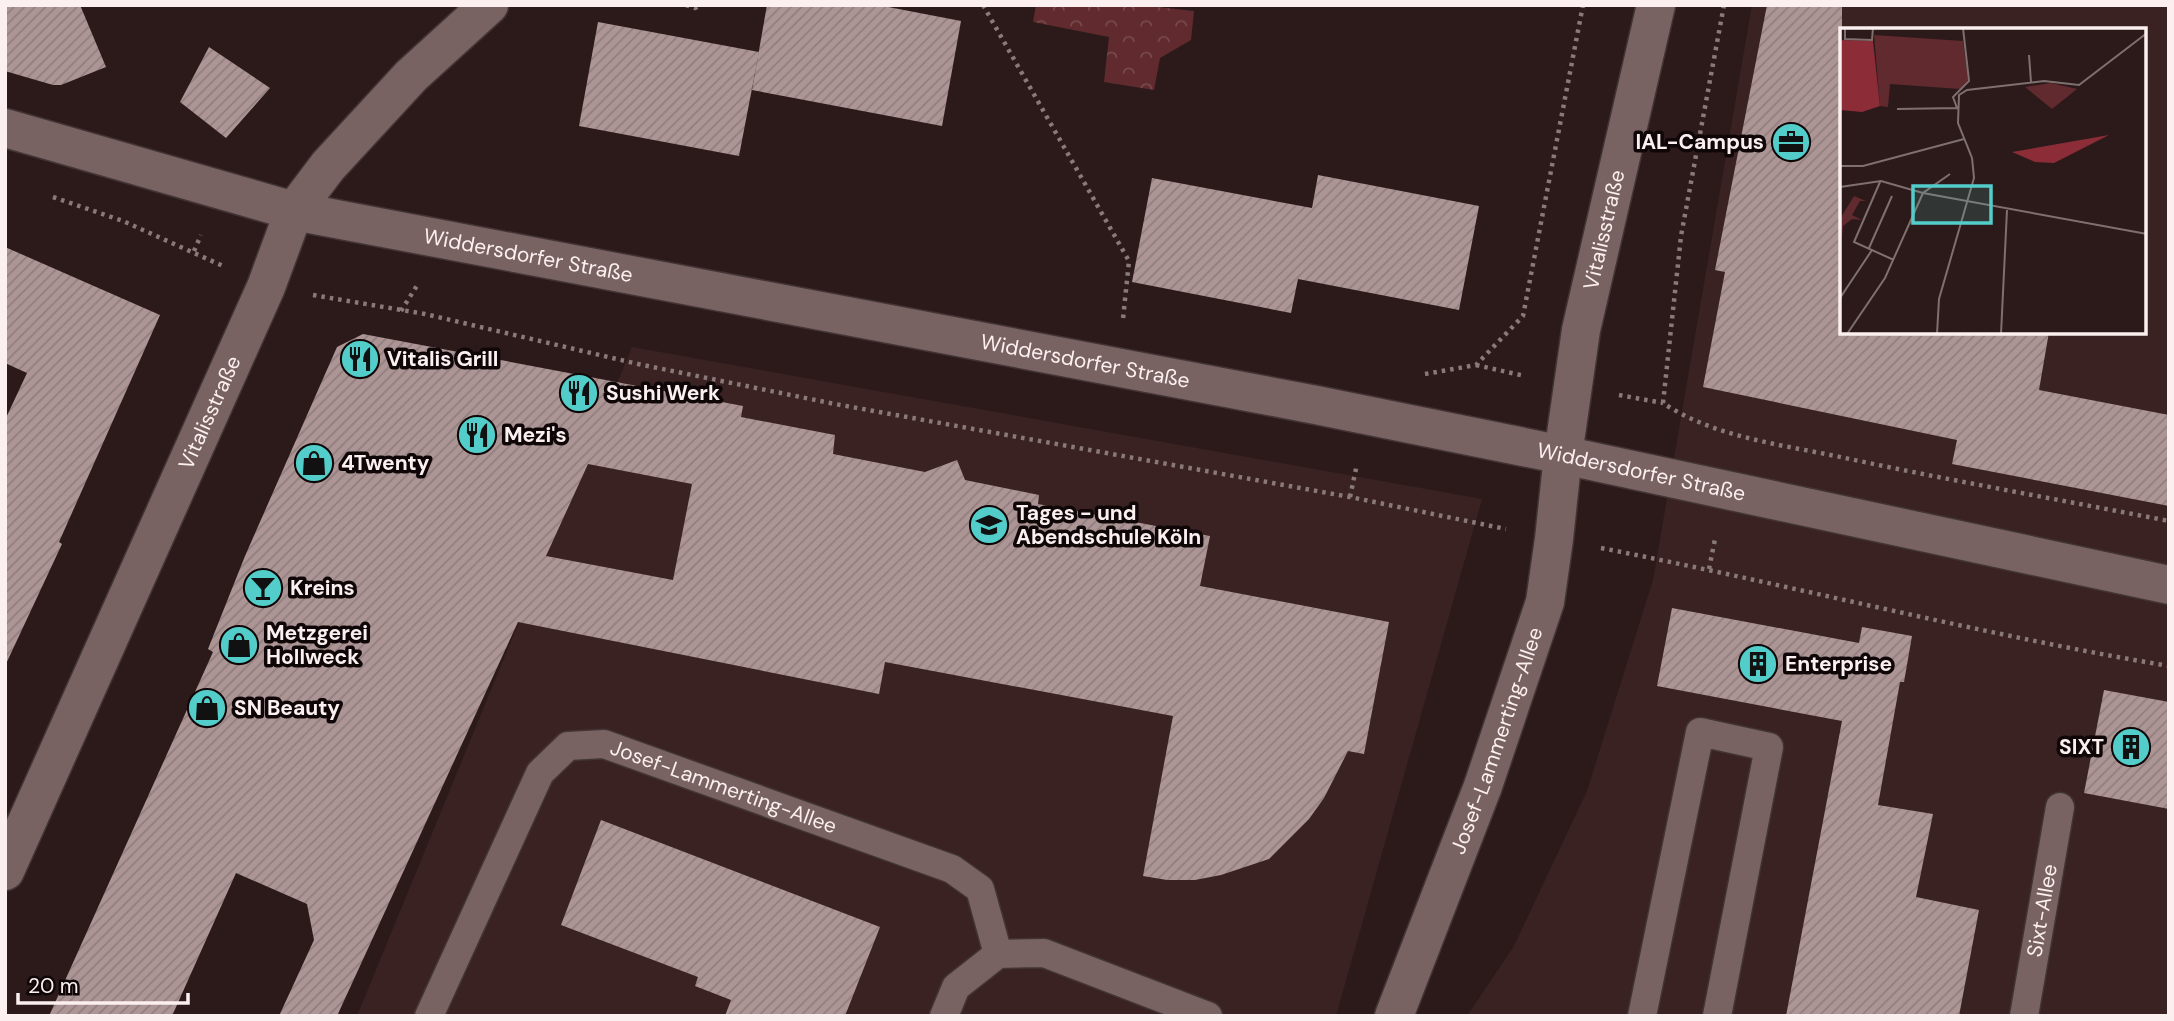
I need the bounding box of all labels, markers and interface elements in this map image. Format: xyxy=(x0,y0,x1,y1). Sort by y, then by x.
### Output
inset map xyxy=(1840,28,2146,334)
office icon: IAL-Campus xyxy=(1770,121,1812,163)
place label: IAL-Campus xyxy=(1635,128,1764,156)
street label: Vitalisstraße xyxy=(1577,167,1631,293)
street label: Widdersdorfer Straße xyxy=(421,222,635,289)
street label: Widdersdorfer Straße xyxy=(978,328,1192,395)
restaurant icon: Vitalis Grill xyxy=(339,338,381,380)
place label: Vitalis Grill xyxy=(387,345,498,373)
street label: Vitalisstraße xyxy=(172,351,248,474)
restaurant icon: Sushi Werk xyxy=(558,372,600,414)
place label: Sushi Werk xyxy=(606,379,720,407)
restaurant icon: Mezi's xyxy=(456,414,498,456)
place label: Mezi's xyxy=(504,421,567,449)
street label: Widdersdorfer Straße xyxy=(1534,436,1748,508)
shop icon: 4Twenty xyxy=(293,442,335,484)
place label: 4Twenty xyxy=(341,449,430,477)
place label: Tages - und Abendschule Köln xyxy=(1016,499,1201,551)
school or university icon: Tages - und Abendschule Köln xyxy=(968,504,1010,546)
bar icon: Kreins xyxy=(242,567,284,609)
place label: Kreins xyxy=(290,574,355,602)
place label: Metzgerei Hollweck xyxy=(266,619,368,671)
street label: Josef-Lammerting-Allee xyxy=(1444,623,1550,858)
shop icon: Metzgerei Hollweck xyxy=(218,624,260,666)
building icon: Enterprise xyxy=(1737,643,1779,685)
place label: Enterprise xyxy=(1785,650,1892,678)
shop icon: SN Beauty xyxy=(186,687,228,729)
place label: SN Beauty xyxy=(234,694,340,722)
building icon: SIXT xyxy=(2110,726,2152,768)
street label: Josef-Lammerting-Allee xyxy=(606,733,841,840)
place label: SIXT xyxy=(2059,733,2104,761)
street label: Sixt-Allee xyxy=(2020,862,2064,959)
scale bar xyxy=(18,962,187,1006)
text: 20 m xyxy=(28,972,79,1000)

